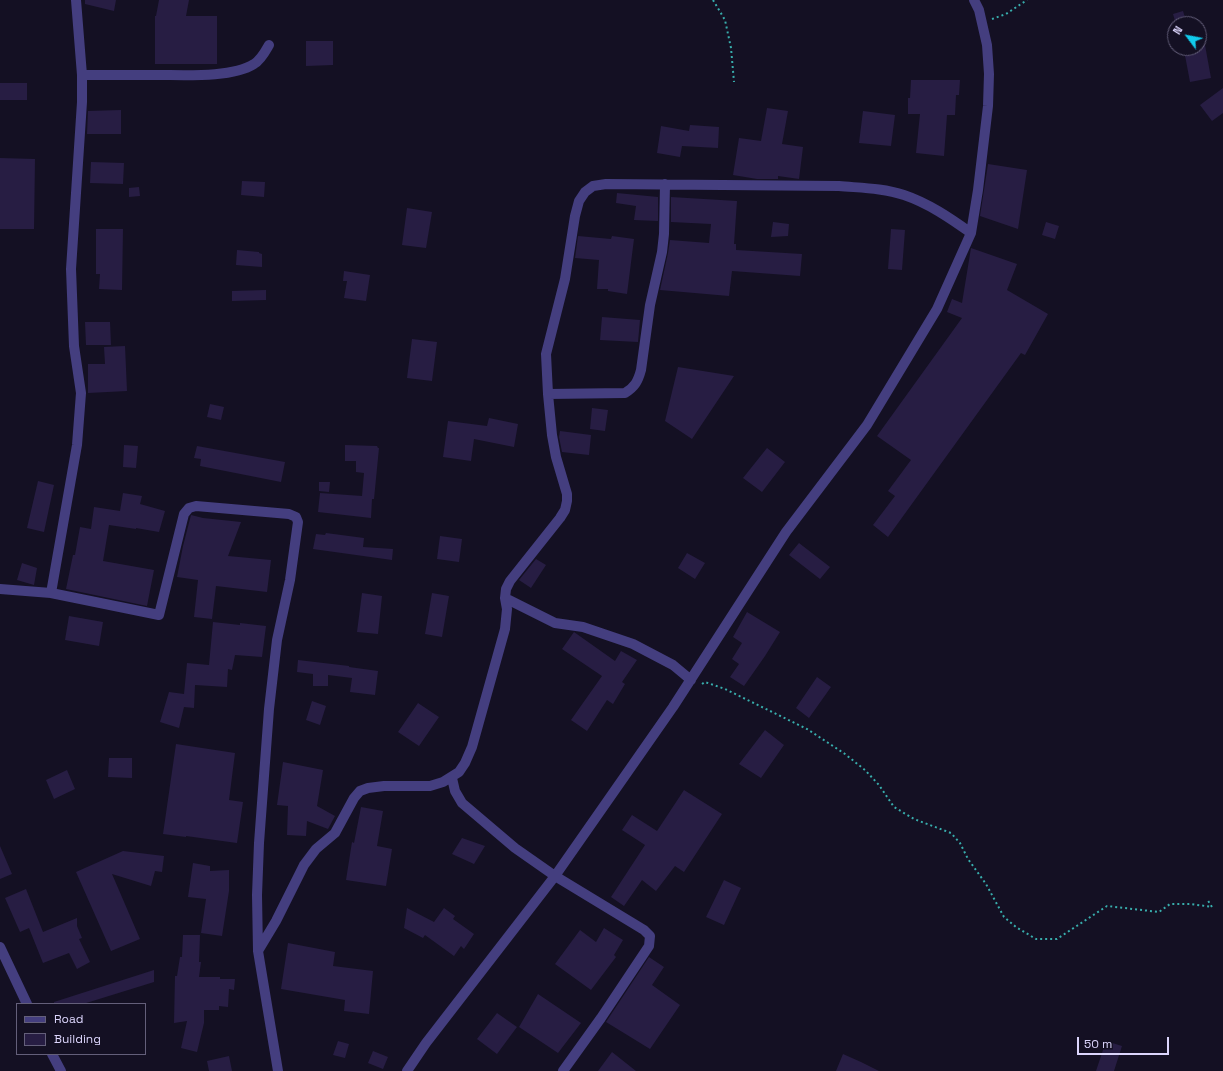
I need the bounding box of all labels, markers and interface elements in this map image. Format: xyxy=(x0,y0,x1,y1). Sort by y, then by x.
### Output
north arrow xyxy=(1167,16,1207,56)
text: N xyxy=(1170,23,1186,37)
legend xyxy=(16,1003,146,1055)
text: Road xyxy=(54,1011,83,1027)
scale bar xyxy=(1079,1029,1171,1055)
text: Building xyxy=(54,1031,101,1047)
text: 50 m xyxy=(1084,1036,1112,1052)

